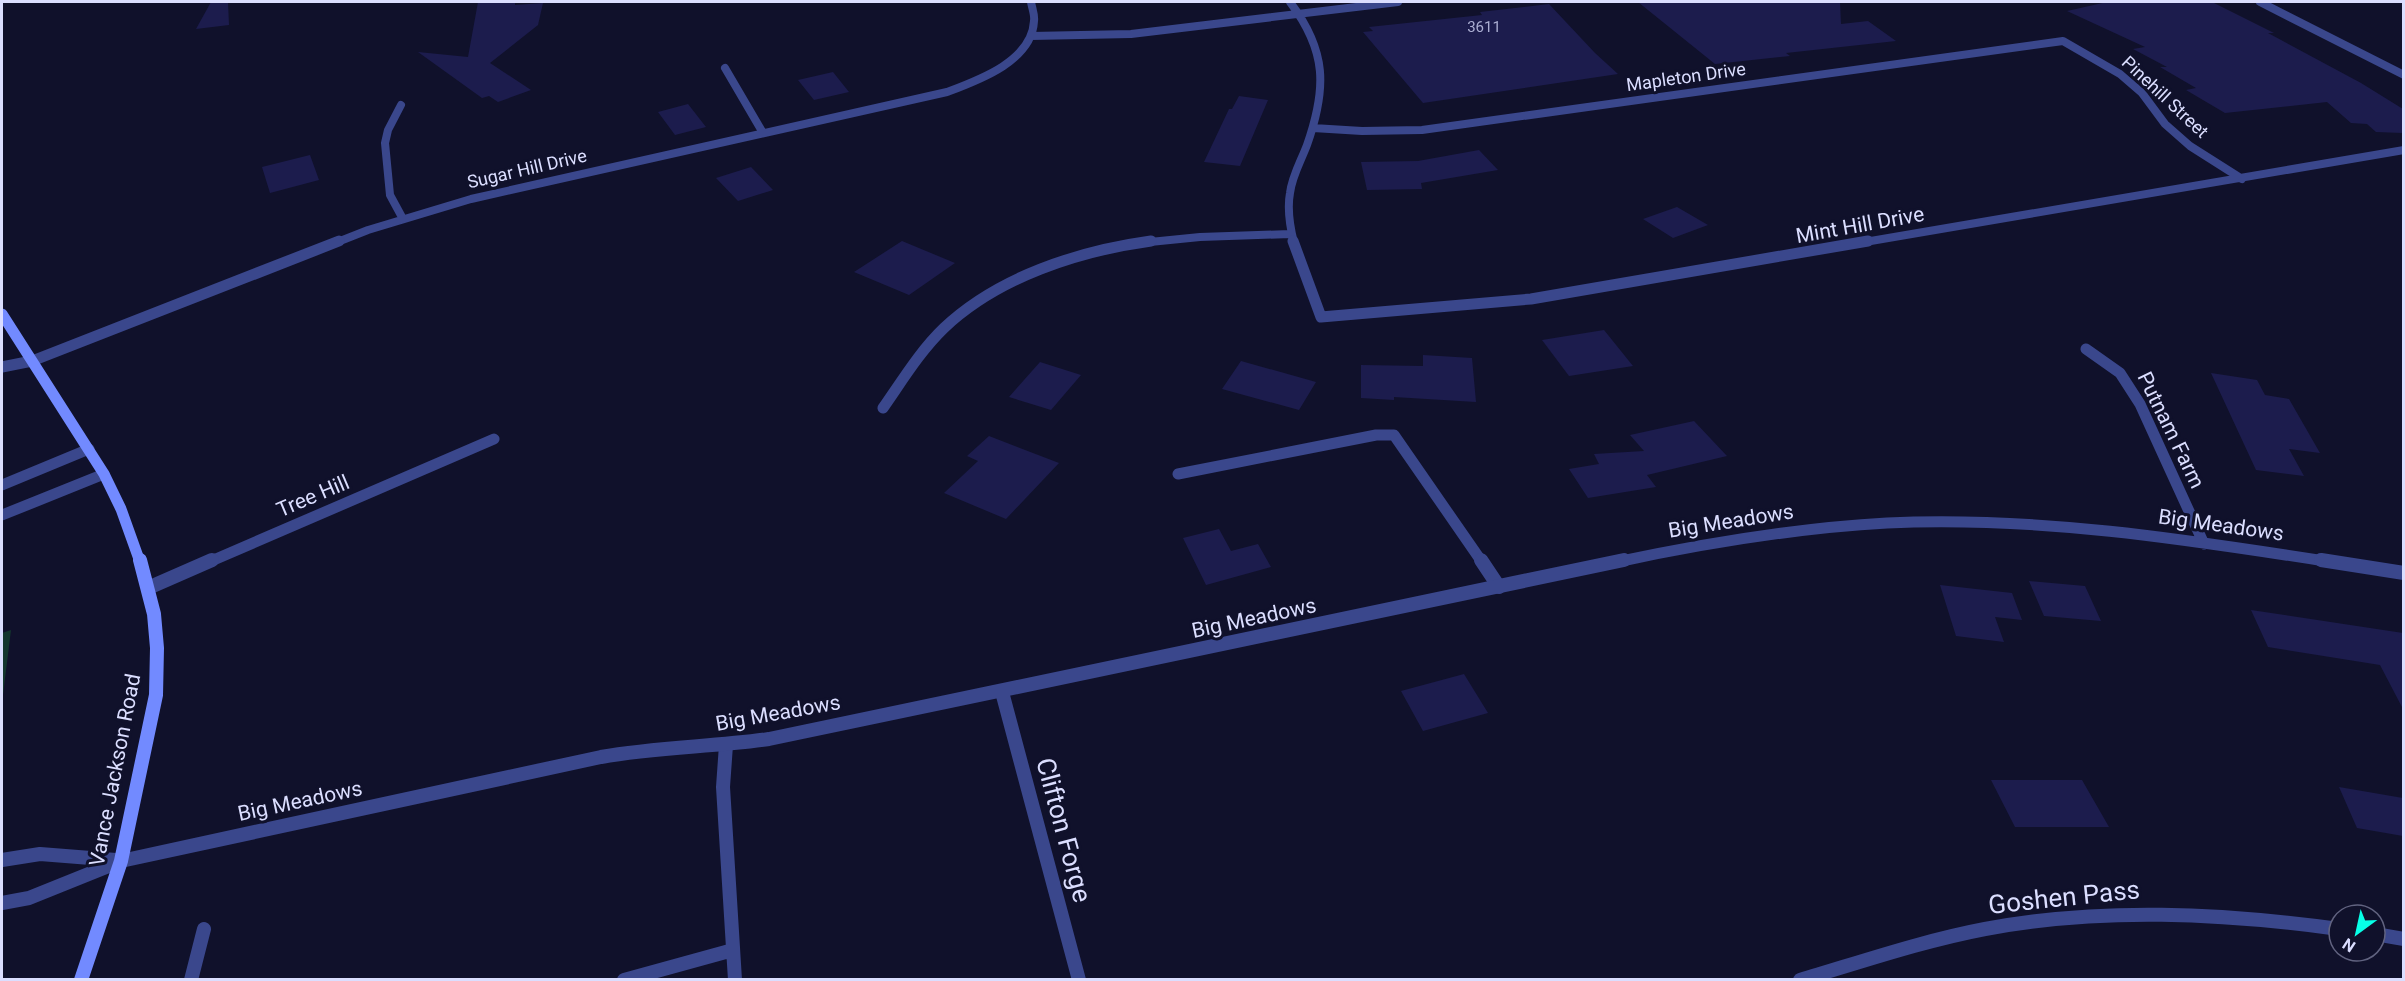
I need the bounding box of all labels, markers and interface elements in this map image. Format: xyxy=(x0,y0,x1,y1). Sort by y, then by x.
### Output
house number: 3611 xyxy=(1467,18,1501,36)
street label: Pinehill Street xyxy=(2118,51,2213,142)
street label: Mapleton Drive xyxy=(1625,58,1747,95)
street label: Sugar Hill Drive xyxy=(465,145,589,192)
street label: Mint Hill Drive xyxy=(1794,202,1926,248)
street label: Putnam Farm xyxy=(2132,368,2210,492)
street label: Tree Hill xyxy=(273,470,353,522)
street label: Big Meadows xyxy=(1667,499,1795,543)
street label: Big Meadows xyxy=(2157,504,2285,546)
street label: Big Meadows xyxy=(1190,593,1318,643)
street label: Vance Jackson Road xyxy=(85,672,145,868)
street label: Big Meadows xyxy=(714,690,842,736)
street label: Clifton Forge xyxy=(1030,754,1098,906)
street label: Big Meadows xyxy=(236,776,364,826)
street label: Goshen Pass xyxy=(1987,874,2141,920)
north arrow xyxy=(2327,903,2387,963)
text: N xyxy=(2339,934,2359,956)

